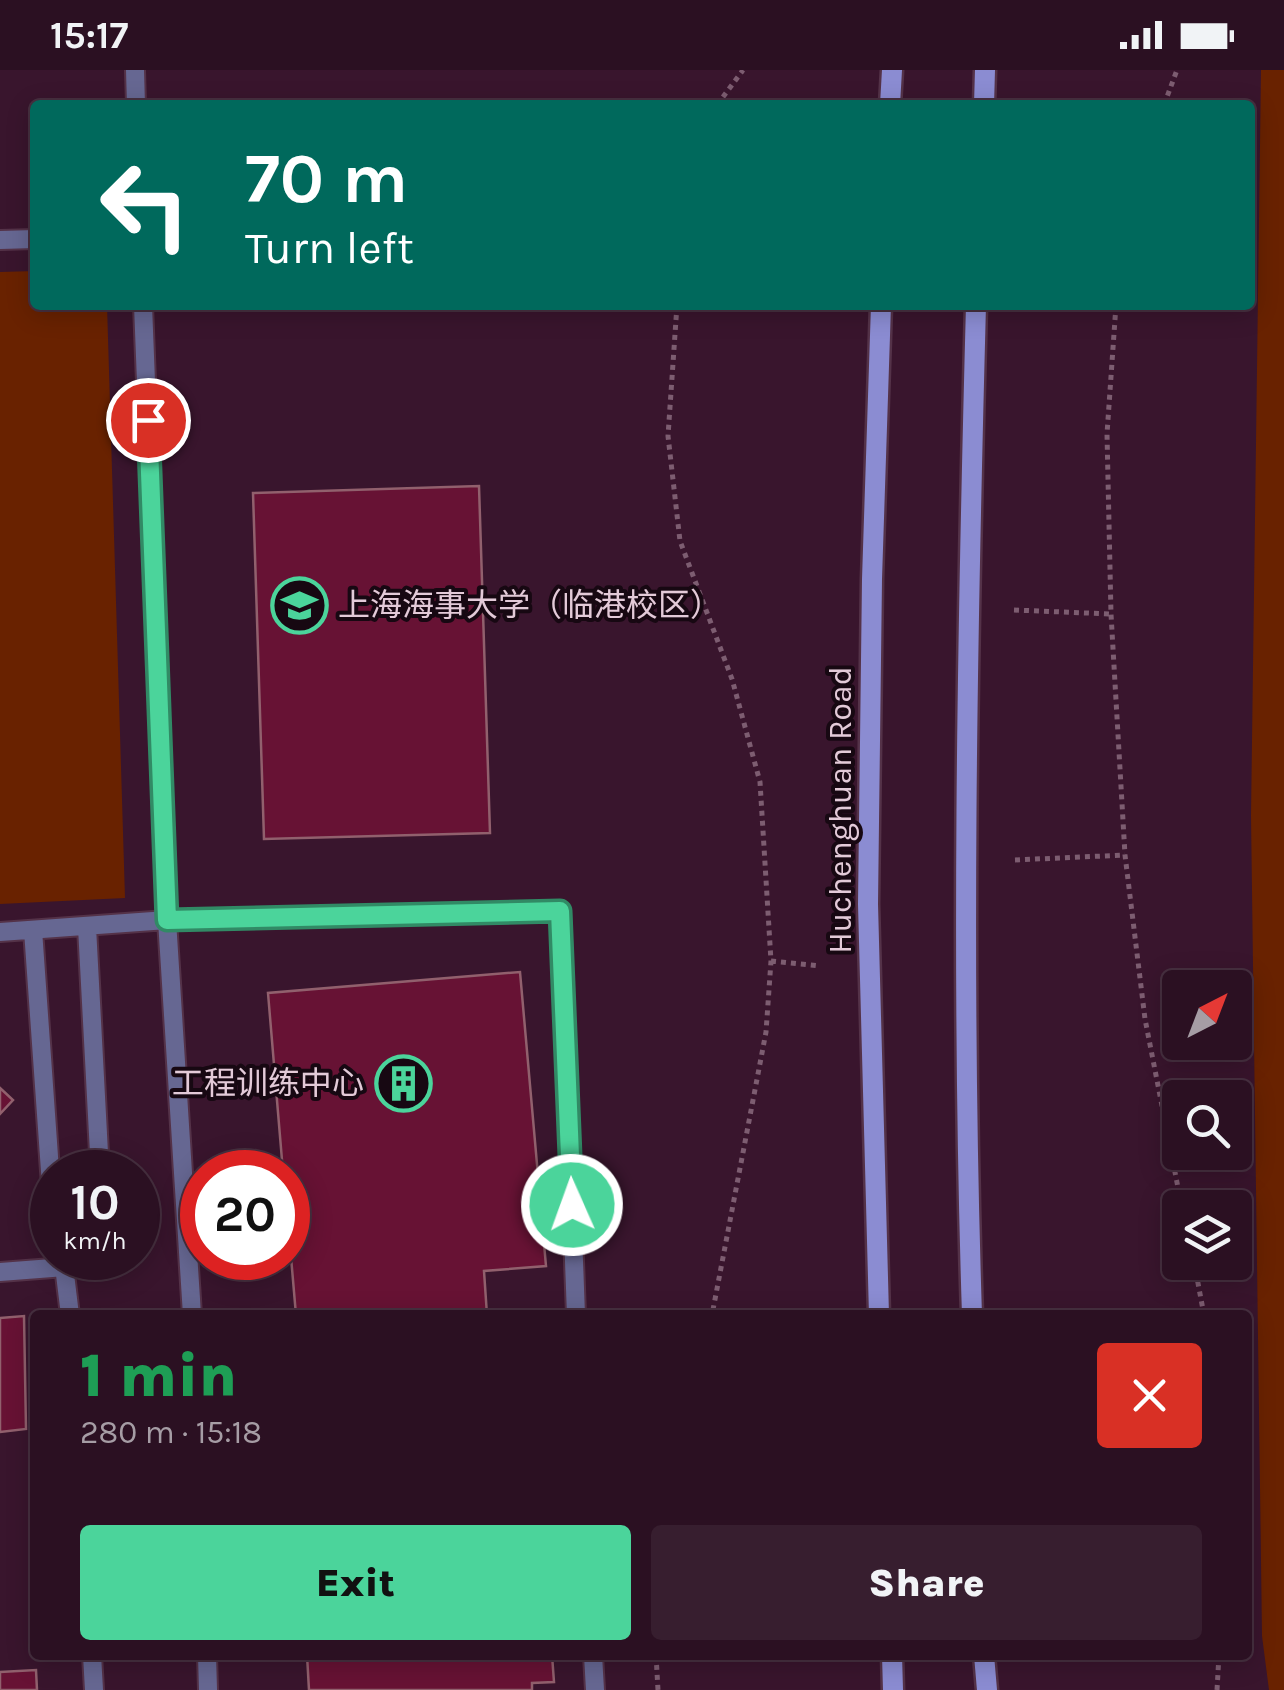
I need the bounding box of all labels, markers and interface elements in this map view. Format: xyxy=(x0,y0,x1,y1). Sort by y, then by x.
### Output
text: 15:17 xyxy=(50,13,128,58)
text: 70 m xyxy=(245,138,408,220)
icon: left xyxy=(80,140,210,270)
text: Turn left xyxy=(245,222,414,274)
pin xyxy=(106,378,191,463)
icon: arrive xyxy=(121,393,176,448)
school or university icon: 上海海事大学（临港校区） xyxy=(269,575,329,635)
place label: 上海海事大学（临港校区） xyxy=(338,587,722,624)
street label: Huchenghuan Road xyxy=(822,666,859,954)
north arrow xyxy=(1162,970,1252,1060)
map controls xyxy=(1162,970,1252,1280)
building icon: 工程训练中心 xyxy=(373,1053,433,1113)
place label: 工程训练中心 xyxy=(172,1065,364,1102)
button: search xyxy=(1162,1080,1252,1170)
speed limit sign: 20 xyxy=(180,1150,310,1280)
position arrow xyxy=(520,1153,624,1257)
text: 10 xyxy=(70,1173,120,1232)
button: layers xyxy=(1162,1190,1252,1280)
text: km/h xyxy=(63,1226,127,1255)
text: 1 min xyxy=(80,1341,237,1411)
button: close xyxy=(1097,1343,1202,1448)
text: 280 m · 15:18 xyxy=(80,1414,262,1451)
button: Exit xyxy=(80,1525,631,1640)
button: Share xyxy=(651,1525,1202,1640)

